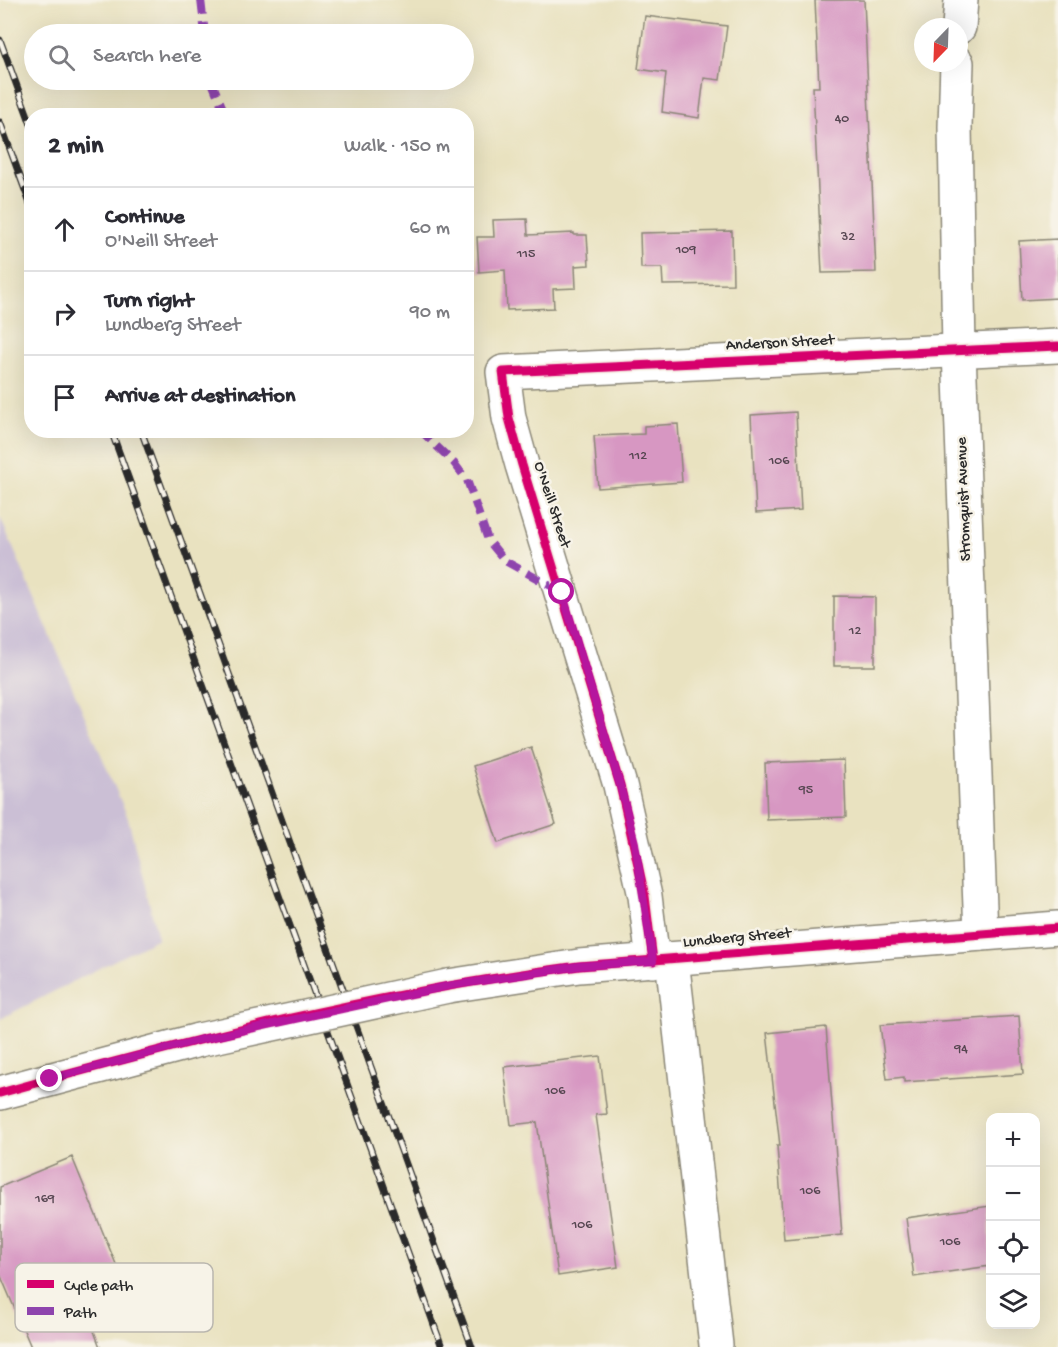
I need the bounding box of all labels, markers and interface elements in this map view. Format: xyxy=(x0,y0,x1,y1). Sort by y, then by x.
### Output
north arrow xyxy=(914,18,968,72)
search box xyxy=(24,24,474,90)
icon: search xyxy=(45,41,78,74)
text: Search here xyxy=(93,44,201,70)
house number: 40 xyxy=(835,111,849,128)
text: 2 min xyxy=(48,132,103,163)
text: Walk · 150 m xyxy=(344,136,450,159)
text: Continue xyxy=(105,205,185,231)
icon: ahead xyxy=(48,213,81,246)
text: 60 m xyxy=(410,218,450,241)
house number: 32 xyxy=(840,229,855,246)
text: O'Neill Street xyxy=(105,231,217,254)
house number: 109 xyxy=(675,242,696,259)
house number: 115 xyxy=(516,246,535,263)
text: Turn right xyxy=(105,289,193,315)
icon: right xyxy=(48,297,81,330)
text: 90 m xyxy=(410,302,450,325)
text: Lundberg Street xyxy=(105,315,240,338)
street label: Anderson Street xyxy=(725,332,836,356)
icon: arrive xyxy=(48,381,81,414)
text: Arrive at destination xyxy=(105,384,295,410)
street label: Stromquist Avenue xyxy=(953,436,977,561)
house number: 112 xyxy=(628,448,647,465)
house number: 106 xyxy=(768,453,790,470)
street label: O'Neill Street xyxy=(528,460,574,552)
route start xyxy=(548,578,574,604)
house number: 12 xyxy=(848,623,861,640)
house number: 95 xyxy=(798,782,813,799)
street label: Lundberg Street xyxy=(682,925,793,953)
house number: 94 xyxy=(953,1041,968,1058)
route end xyxy=(36,1065,62,1091)
house number: 106 xyxy=(544,1083,566,1100)
map controls xyxy=(986,1113,1040,1329)
button: + xyxy=(986,1113,1040,1167)
button: − xyxy=(986,1167,1040,1221)
house number: 106 xyxy=(799,1183,821,1200)
house number: 169 xyxy=(34,1191,55,1208)
house number: 106 xyxy=(571,1217,593,1234)
button: locate xyxy=(986,1221,1040,1275)
house number: 106 xyxy=(939,1234,961,1251)
legend xyxy=(15,1263,213,1332)
button: layers xyxy=(986,1275,1040,1329)
text: Cycle path xyxy=(64,1278,134,1297)
text: Path xyxy=(63,1305,97,1324)

